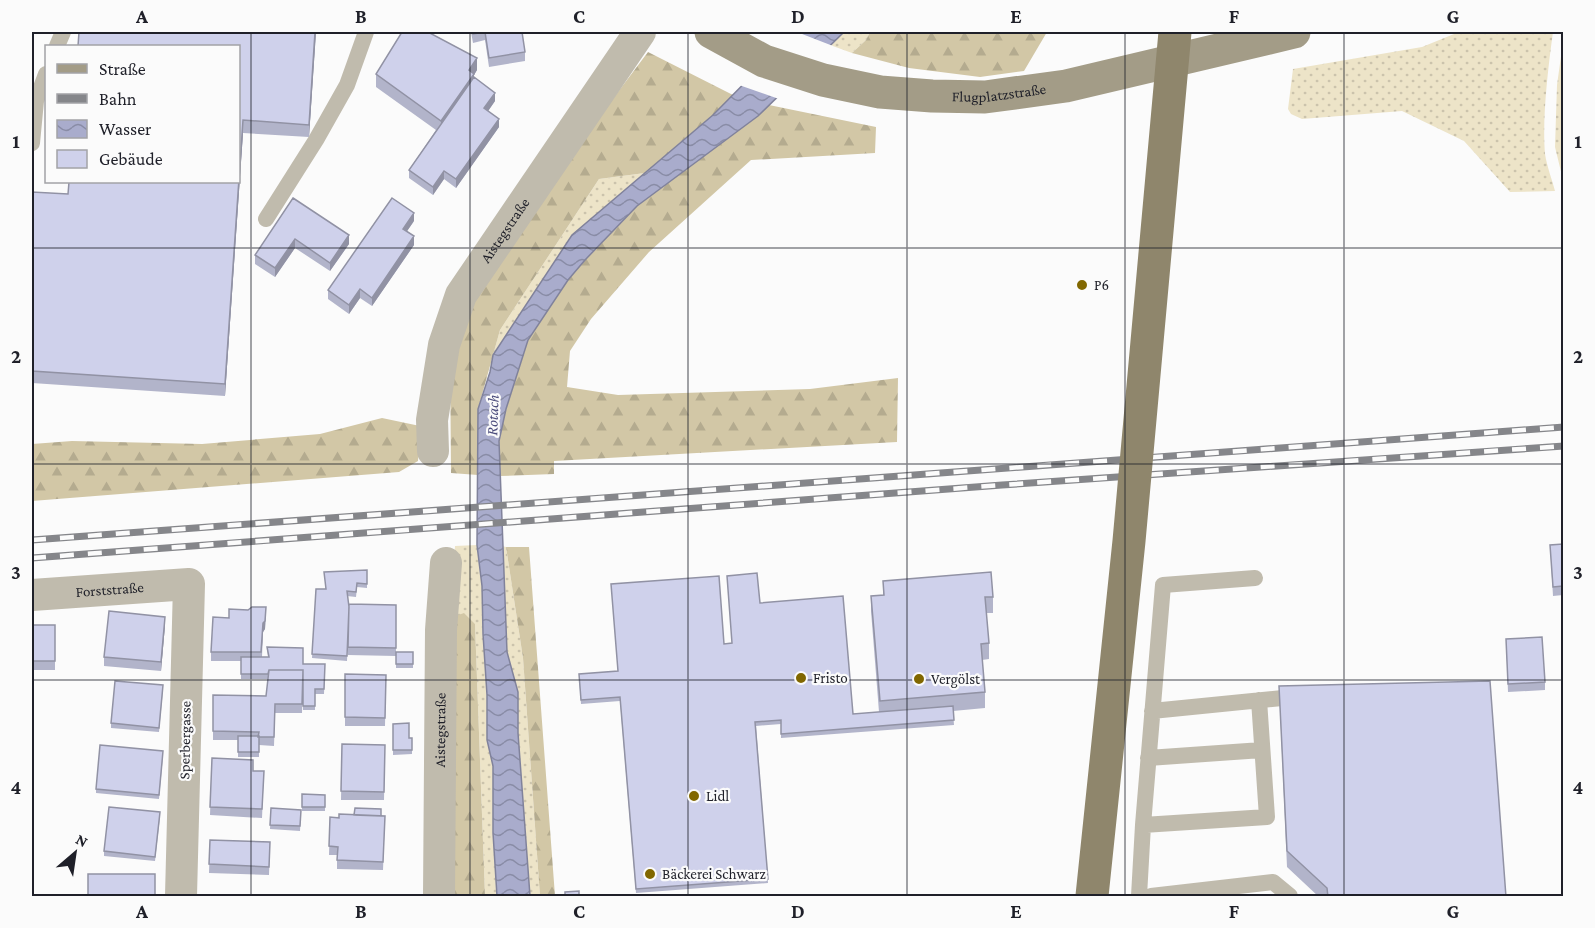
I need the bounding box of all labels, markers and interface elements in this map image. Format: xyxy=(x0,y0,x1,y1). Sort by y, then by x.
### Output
text: A xyxy=(135,5,149,27)
text: B xyxy=(355,5,367,27)
text: C xyxy=(573,5,585,27)
text: D xyxy=(791,5,805,27)
text: E xyxy=(1010,5,1022,27)
text: F xyxy=(1229,5,1240,27)
text: G xyxy=(1447,5,1460,27)
legend xyxy=(45,45,240,183)
text: Straße xyxy=(99,59,146,79)
street label: Flugplatzstraße xyxy=(952,81,1047,106)
text: Bahn xyxy=(99,89,137,109)
text: Wasser xyxy=(99,119,152,139)
text: 1 xyxy=(12,130,20,152)
text: 1 xyxy=(1574,130,1582,152)
text: Gebäude xyxy=(99,149,163,169)
street label: Aistegstraße xyxy=(477,195,533,266)
place label: P6 xyxy=(1094,277,1109,293)
marker: P6 xyxy=(1075,278,1089,292)
text: 2 xyxy=(11,345,21,367)
text: 2 xyxy=(1573,345,1583,367)
water label: Rotach xyxy=(483,394,502,436)
text: 3 xyxy=(11,561,21,583)
text: 3 xyxy=(1573,561,1583,583)
street label: Forststraße xyxy=(75,579,145,600)
place label: Fristo xyxy=(813,670,848,686)
marker: Fristo xyxy=(794,671,808,685)
place label: Vergölst xyxy=(931,671,981,688)
marker: Vergölst xyxy=(912,672,926,686)
street label: Aistegstraße xyxy=(432,692,449,767)
street label: Sperbergasse xyxy=(176,700,195,779)
text: 4 xyxy=(11,776,22,798)
text: 4 xyxy=(1573,776,1584,798)
place label: Lidl xyxy=(706,788,729,804)
marker: Lidl xyxy=(687,789,701,803)
north arrow xyxy=(45,823,105,883)
text: N xyxy=(73,830,91,850)
place label: Bäckerei Schwarz xyxy=(662,866,766,882)
marker: Bäckerei Schwarz xyxy=(643,867,657,881)
text: A xyxy=(135,900,149,922)
text: B xyxy=(355,900,367,922)
text: C xyxy=(573,900,585,922)
text: D xyxy=(791,900,805,922)
text: E xyxy=(1010,900,1022,922)
text: F xyxy=(1229,900,1240,922)
text: G xyxy=(1447,900,1460,922)

